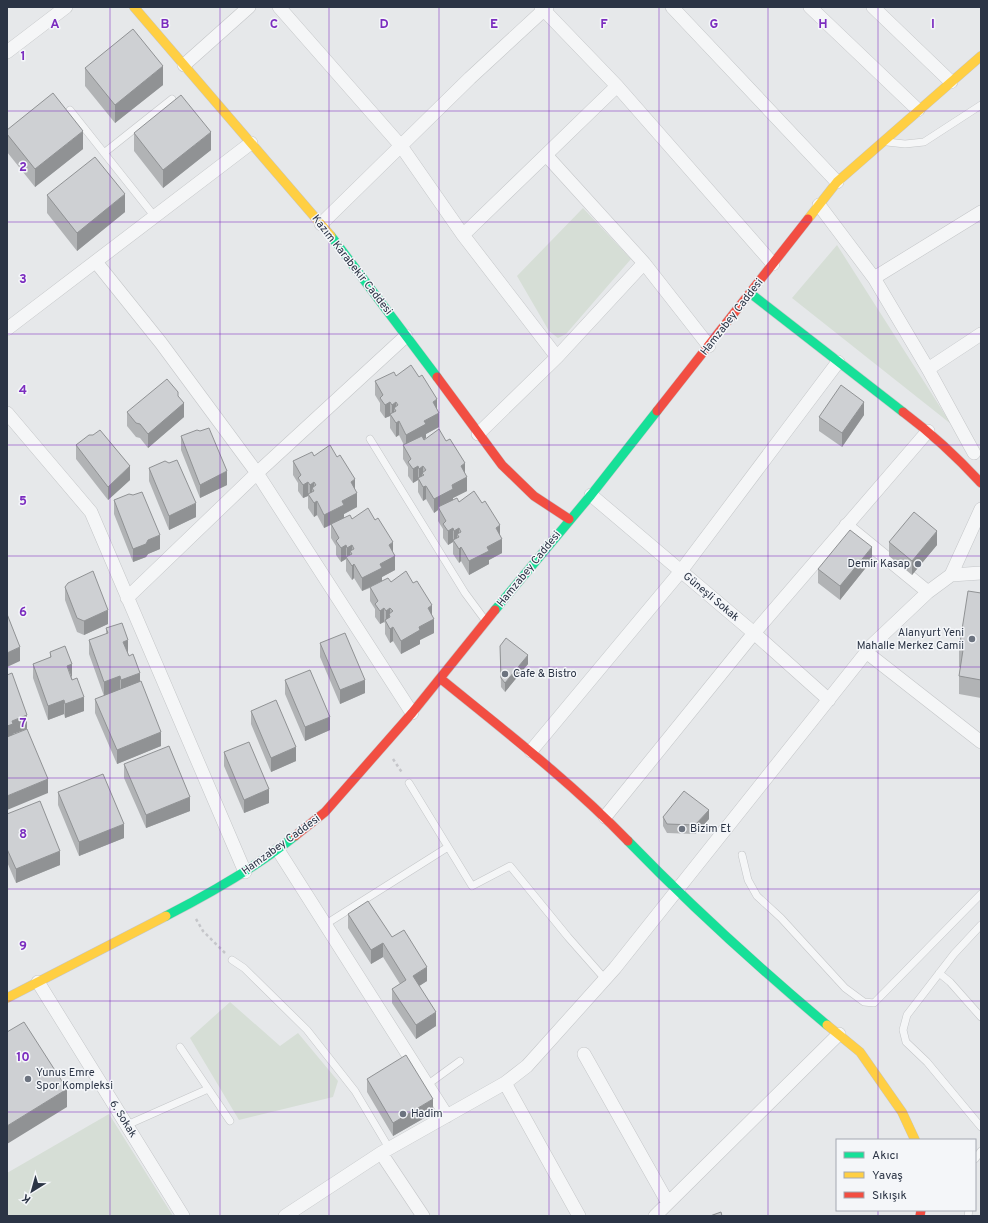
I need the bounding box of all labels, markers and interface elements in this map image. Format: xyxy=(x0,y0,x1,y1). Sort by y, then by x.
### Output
text: A xyxy=(50,17,60,33)
text: B xyxy=(161,17,170,33)
text: C xyxy=(270,17,278,33)
text: D xyxy=(379,17,389,33)
text: E xyxy=(490,17,498,33)
text: F xyxy=(600,17,608,33)
text: G xyxy=(710,17,719,33)
text: H xyxy=(818,17,828,33)
text: I xyxy=(931,17,935,33)
text: 1 xyxy=(20,49,26,65)
text: 2 xyxy=(19,160,27,176)
street label: Kazım Karabekir Caddesi xyxy=(309,212,395,318)
text: 3 xyxy=(19,272,27,288)
street label: Hamzabey Caddesi xyxy=(698,276,766,358)
text: 4 xyxy=(19,383,27,399)
text: 5 xyxy=(19,494,27,510)
street label: Hamzabey Caddesi xyxy=(494,528,564,610)
place label: Demir Kasap xyxy=(848,557,910,571)
marker: Demir Kasap xyxy=(913,559,923,569)
street label: Güneşli Sokak xyxy=(680,569,742,625)
text: 6 xyxy=(19,605,27,621)
place label: Alanyurt Yeni Mahalle Merkez Camii xyxy=(857,626,964,653)
marker: Alanyurt Yeni Mahalle Merkez Camii xyxy=(967,634,977,644)
place label: Cafe & Bistro xyxy=(513,667,577,681)
marker: Cafe & Bistro xyxy=(500,669,510,679)
text: 7 xyxy=(20,716,27,732)
street label: Hamzabey Caddesi xyxy=(239,812,323,878)
place label: Bizim Et xyxy=(690,822,731,836)
marker: Bizim Et xyxy=(677,824,687,834)
text: 8 xyxy=(19,827,27,843)
text: 9 xyxy=(19,939,27,955)
text: 10 xyxy=(16,1050,30,1066)
place label: Yunus Emre Spor Kompleksi xyxy=(36,1066,113,1093)
marker: Yunus Emre Spor Kompleksi xyxy=(23,1074,33,1084)
street label: 6. Sokak xyxy=(106,1098,140,1140)
place label: Hadim xyxy=(411,1107,443,1121)
marker: Hadim xyxy=(398,1109,408,1119)
legend xyxy=(836,1139,976,1211)
text: Akıcı xyxy=(872,1148,899,1164)
text: Yavaş xyxy=(872,1168,903,1184)
north arrow xyxy=(12,1171,52,1211)
text: Sıkışık xyxy=(872,1188,907,1204)
text: K xyxy=(19,1190,34,1206)

